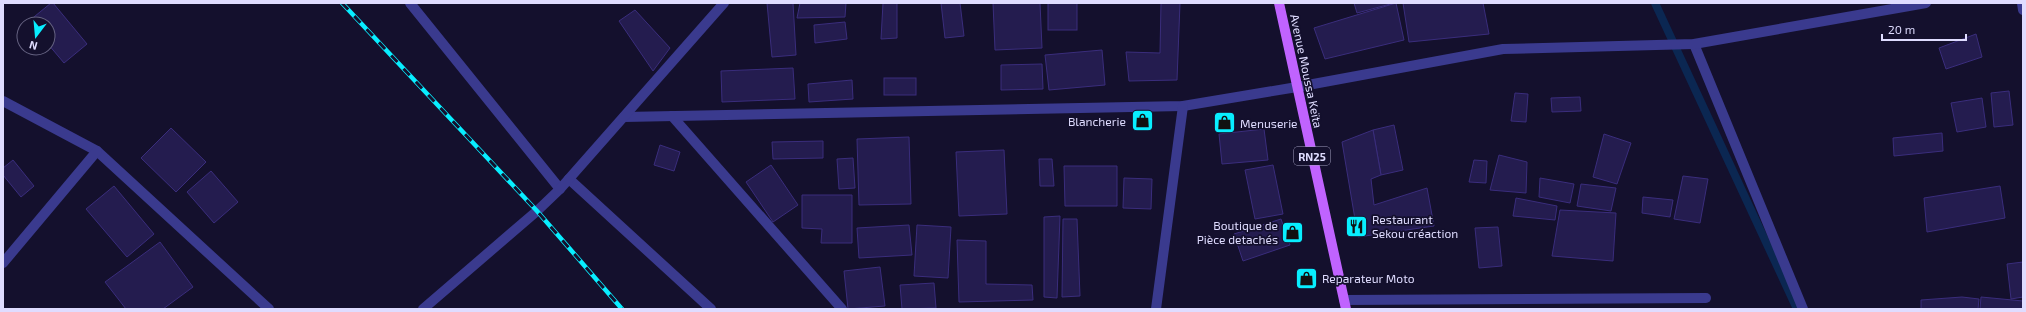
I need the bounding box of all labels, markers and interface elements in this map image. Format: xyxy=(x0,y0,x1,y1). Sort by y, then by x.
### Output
street label: Avenue Moussa Keïta xyxy=(1288,13,1326,129)
north arrow xyxy=(16,16,56,56)
scale bar xyxy=(1882,16,1966,42)
text: 20 m xyxy=(1888,22,1915,36)
text: N xyxy=(27,39,39,53)
shop icon: Blancherie xyxy=(1129,108,1155,134)
shop icon: Menuserie xyxy=(1211,110,1237,136)
place label: Blancherie xyxy=(1068,114,1126,128)
place label: Menuserie xyxy=(1240,116,1298,130)
road number: RN25 xyxy=(1294,147,1330,165)
place label: Restaurant Sekou créaction xyxy=(1372,212,1458,240)
restaurant icon: Restaurant Sekou créaction xyxy=(1344,213,1370,239)
place label: Boutique de Pièce detachés xyxy=(1197,218,1278,246)
shop icon: Boutique de Pièce detachés xyxy=(1280,219,1306,245)
shop icon: Reparateur Moto xyxy=(1293,265,1319,291)
place label: Reparateur Moto xyxy=(1322,271,1415,285)

